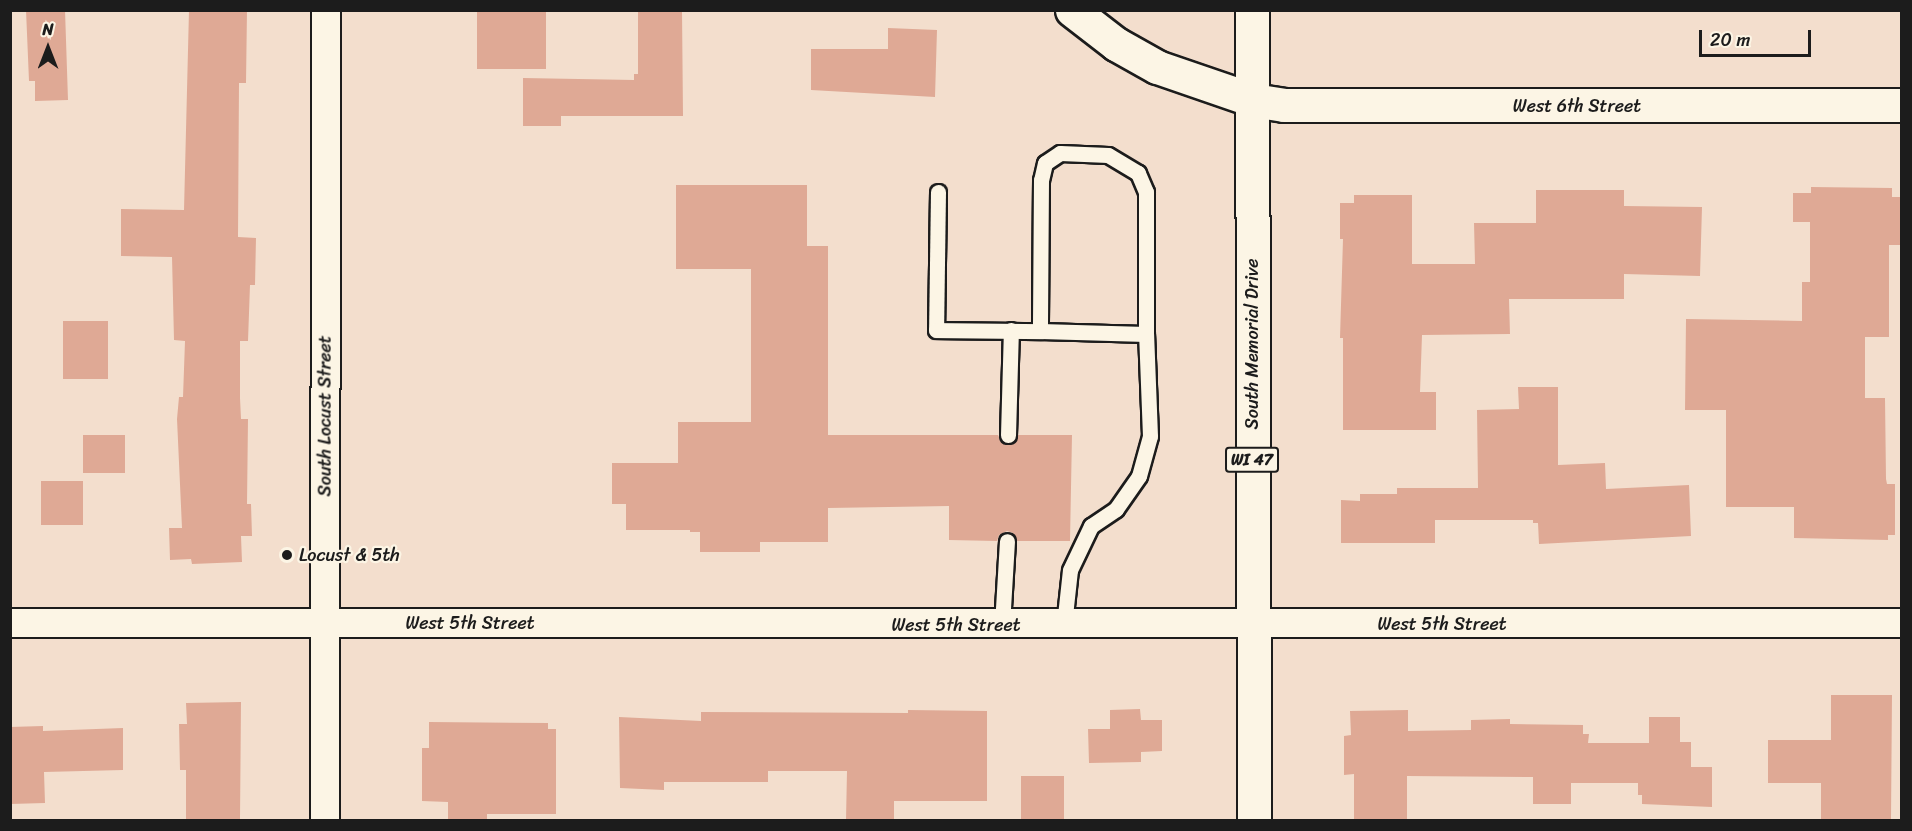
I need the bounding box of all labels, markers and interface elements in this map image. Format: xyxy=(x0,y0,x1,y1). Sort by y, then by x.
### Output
text: N xyxy=(42,15,54,44)
north arrow xyxy=(18,18,78,78)
scale bar xyxy=(1702,18,1814,56)
text: 20 m xyxy=(1710,24,1750,56)
street label: West 6th Street xyxy=(1513,95,1641,117)
street label: South Memorial Drive xyxy=(1241,259,1263,429)
street label: South Locust Street xyxy=(314,336,336,496)
road number: WI 47 xyxy=(1225,447,1279,473)
place label: Locust & 5th xyxy=(299,544,400,566)
marker: Locust & 5th xyxy=(280,548,294,562)
street label: West 5th Street xyxy=(405,612,535,634)
street label: West 5th Street xyxy=(1377,613,1507,635)
street label: West 5th Street xyxy=(891,614,1021,636)

